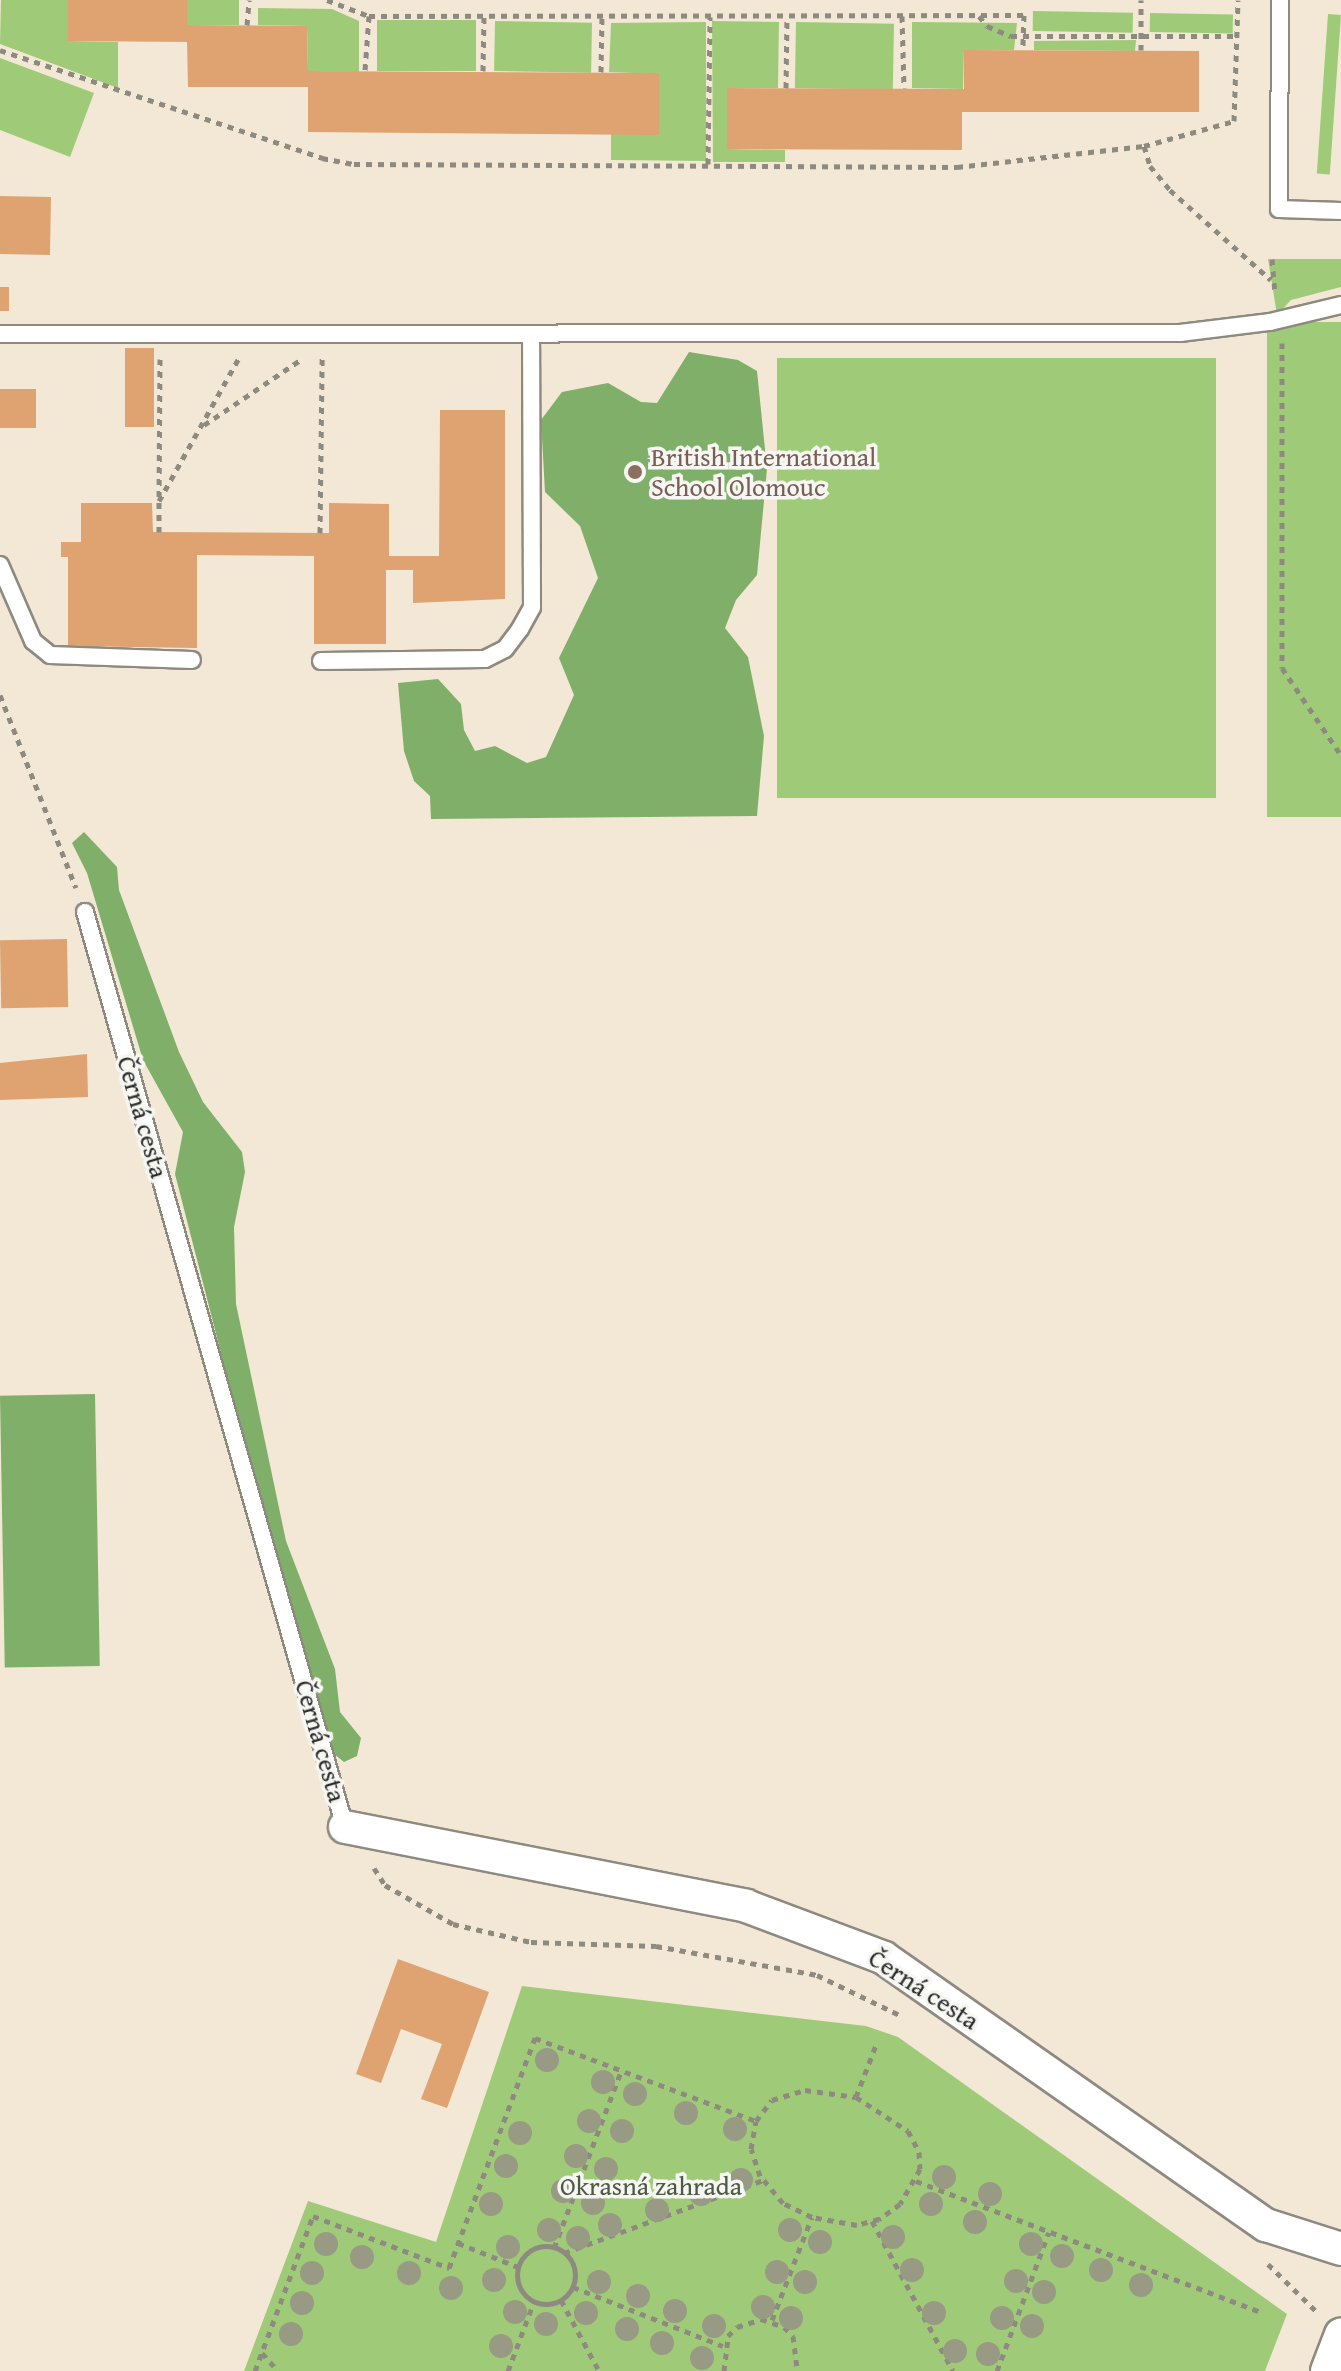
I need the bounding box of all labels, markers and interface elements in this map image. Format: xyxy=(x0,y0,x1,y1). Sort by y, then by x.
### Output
place label: British International School Olomouc xyxy=(651,441,876,502)
marker: British International School Olomouc xyxy=(626,463,644,481)
street label: Černá cesta xyxy=(111,1053,175,1181)
street label: Černá cesta xyxy=(289,1677,353,1805)
street label: Černá cesta xyxy=(863,1942,985,2036)
park label: Okrasná zahrada xyxy=(560,2170,742,2202)

